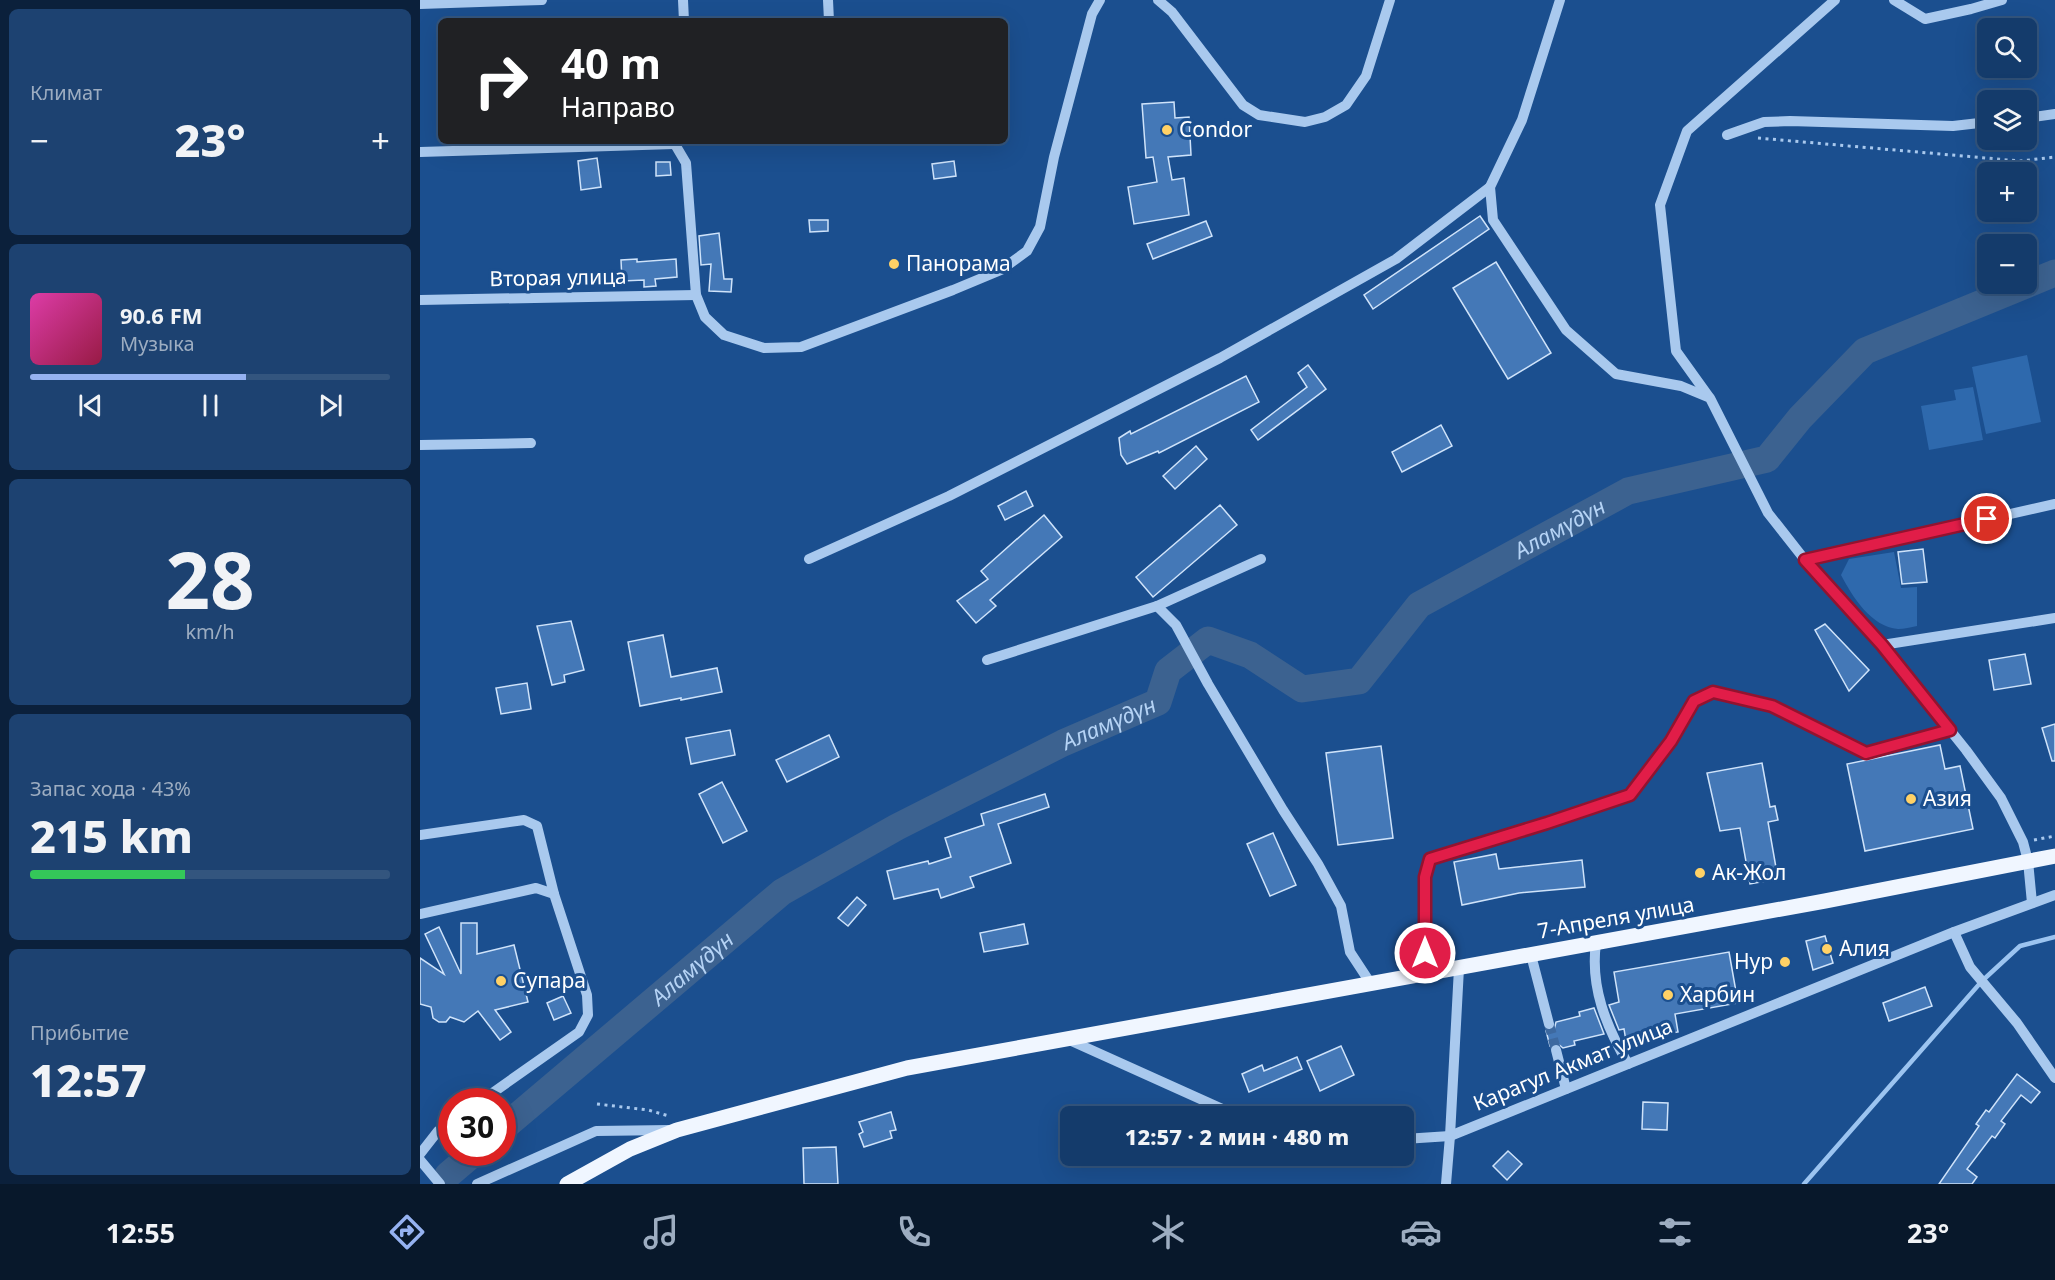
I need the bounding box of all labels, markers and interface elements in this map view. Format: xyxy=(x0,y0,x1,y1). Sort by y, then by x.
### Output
map controls xyxy=(1977,18,2037,294)
button: search xyxy=(1977,18,2037,78)
text: 40 m xyxy=(561,34,661,91)
icon: right xyxy=(462,42,540,120)
text: Климат xyxy=(30,79,102,106)
text: Направо xyxy=(561,88,675,125)
button: layers xyxy=(1977,90,2037,150)
text: 23° xyxy=(174,109,246,170)
place label: Condor xyxy=(1179,115,1253,143)
text: − xyxy=(30,118,49,163)
text: + xyxy=(371,118,390,163)
marker: Condor xyxy=(1160,123,1174,137)
button: + xyxy=(1977,162,2037,222)
button: − xyxy=(1977,234,2037,294)
place label: Панорама xyxy=(906,249,1011,277)
marker: Панорама xyxy=(887,257,901,271)
street label: Вторая улица xyxy=(489,262,627,292)
text: 90.6 FM xyxy=(120,300,202,330)
text: Музыка xyxy=(120,330,195,357)
icon: previous xyxy=(74,389,107,422)
icon: pause xyxy=(194,389,227,422)
icon: next xyxy=(314,389,347,422)
water label: Аламүдүн xyxy=(1506,490,1611,565)
pin xyxy=(1961,493,2012,544)
icon: arrive xyxy=(1970,502,2003,535)
text: 28 xyxy=(165,526,255,632)
text: km/h xyxy=(185,618,235,645)
water label: Аламүдүн xyxy=(1055,689,1161,757)
text: Запас хода · 43% xyxy=(30,775,191,802)
place label: Азия xyxy=(1923,784,1972,812)
marker: Азия xyxy=(1904,792,1918,806)
text: 215 km xyxy=(30,805,193,866)
place label: Ак-Жол xyxy=(1712,858,1786,886)
marker: Ак-Жол xyxy=(1693,866,1707,880)
street label: 7-Апреля улица xyxy=(1535,889,1696,945)
position arrow xyxy=(1393,921,1457,985)
water label: Аламүдүн xyxy=(642,923,739,1012)
place label: Алия xyxy=(1839,934,1890,962)
marker: Алия xyxy=(1820,942,1834,956)
place label: Нур xyxy=(1734,947,1773,975)
marker: Нур xyxy=(1778,955,1792,969)
place label: Супара xyxy=(513,966,586,994)
marker: Супара xyxy=(494,974,508,988)
place label: Харбин xyxy=(1680,980,1755,1008)
marker: Харбин xyxy=(1661,988,1675,1002)
street label: Карагул Акмат улица xyxy=(1469,1011,1676,1117)
text: Прибытие xyxy=(30,1019,129,1046)
text: 12:57 xyxy=(30,1049,147,1110)
speed limit sign: 30 xyxy=(438,1088,516,1166)
text: 12:57 · 2 мин · 480 m xyxy=(1125,1121,1349,1151)
icon: directions xyxy=(386,1211,428,1253)
icon: music xyxy=(640,1211,682,1253)
icon: phone xyxy=(893,1211,935,1253)
icon: climate xyxy=(1147,1211,1189,1253)
icon: car xyxy=(1400,1211,1442,1253)
icon: filters xyxy=(1654,1211,1696,1253)
text: 12:55 xyxy=(106,1214,175,1251)
text: 23° xyxy=(1907,1214,1949,1251)

